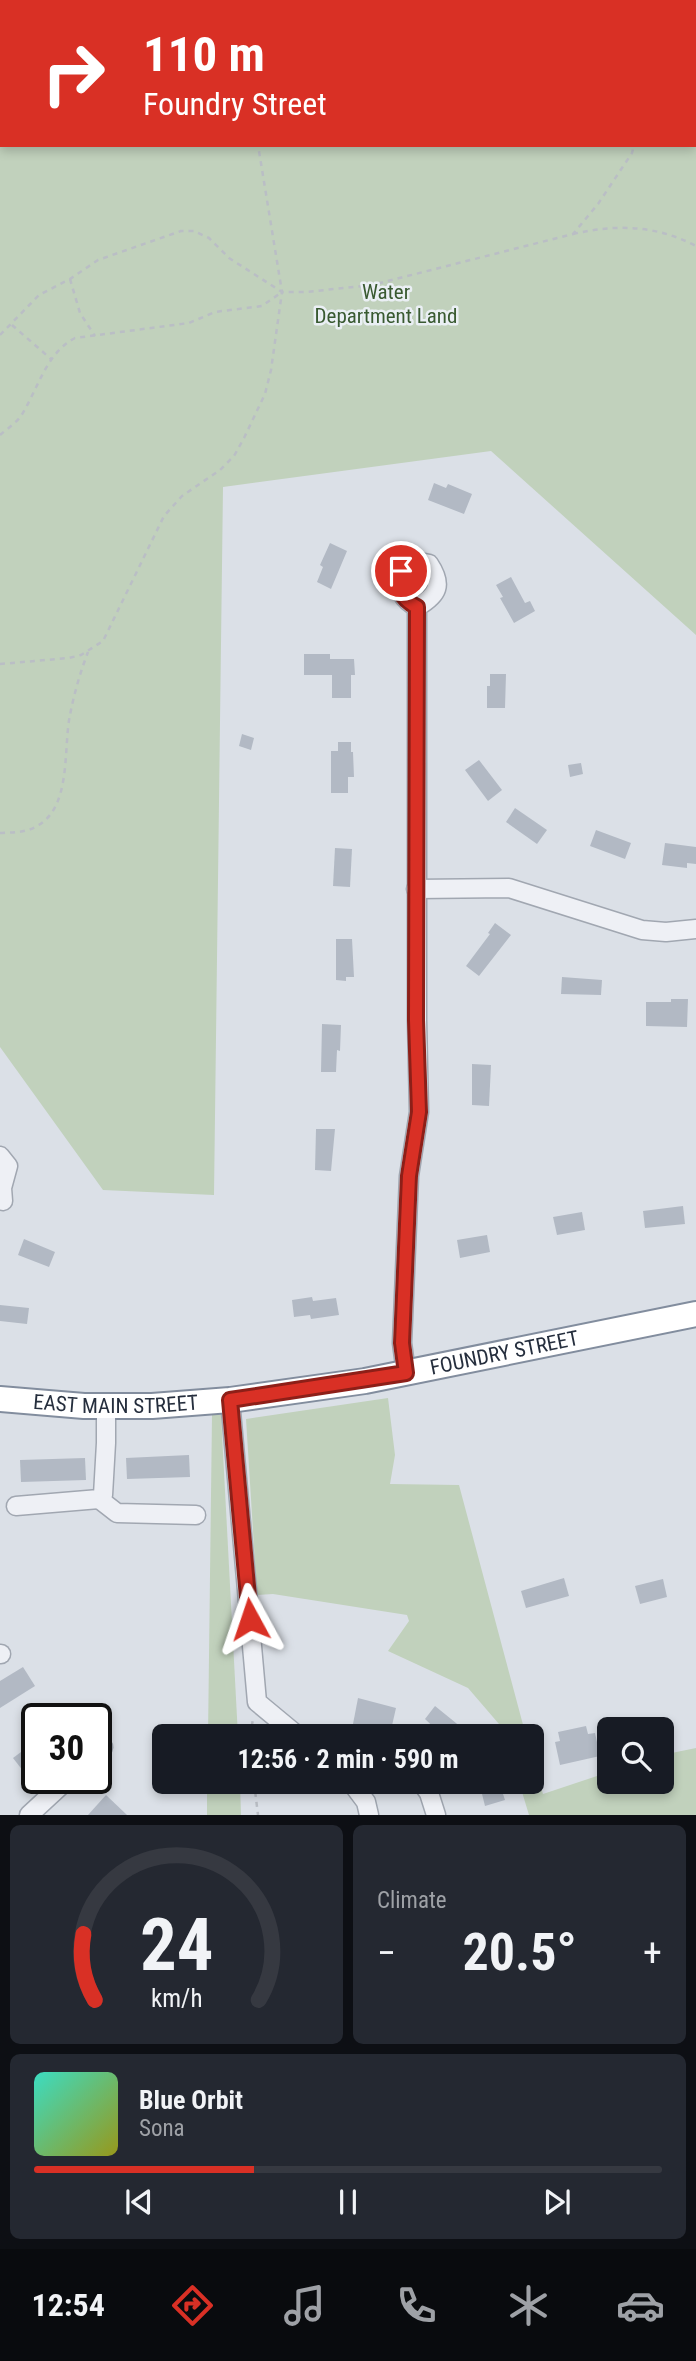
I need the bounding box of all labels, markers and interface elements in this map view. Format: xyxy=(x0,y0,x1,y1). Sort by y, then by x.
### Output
text: 110 m xyxy=(143,26,265,83)
icon: right xyxy=(28,28,119,119)
text: Foundry Street xyxy=(143,85,327,123)
park label: Water Department Land xyxy=(315,280,457,328)
pin xyxy=(371,541,431,601)
icon: arrive xyxy=(382,552,420,590)
street label: FOUNDRY STREET xyxy=(428,1326,581,1380)
street label: EAST MAIN STREET xyxy=(32,1390,199,1418)
position arrow xyxy=(213,1582,287,1656)
speed limit sign: 30 xyxy=(21,1703,112,1794)
map controls xyxy=(597,1717,674,1794)
button: search xyxy=(597,1717,674,1794)
text: 12:56 · 2 min · 590 m xyxy=(238,1744,458,1774)
text: Climate xyxy=(377,1887,447,1914)
text: 24 xyxy=(140,1903,213,1989)
text: 20.5° xyxy=(462,1922,577,1983)
text: − xyxy=(377,1931,396,1975)
text: + xyxy=(643,1931,662,1975)
text: km/h xyxy=(151,1984,202,2013)
text: Blue Orbit xyxy=(139,2085,243,2115)
text: Sona xyxy=(139,2115,185,2142)
icon: previous xyxy=(120,2183,158,2221)
icon: pause xyxy=(329,2183,367,2221)
icon: next xyxy=(538,2183,576,2221)
icon: directions xyxy=(168,2281,217,2330)
icon: music xyxy=(280,2281,329,2330)
icon: phone xyxy=(392,2281,441,2330)
icon: climate xyxy=(504,2281,553,2330)
icon: car xyxy=(616,2281,665,2330)
text: 12:54 xyxy=(31,2286,105,2324)

